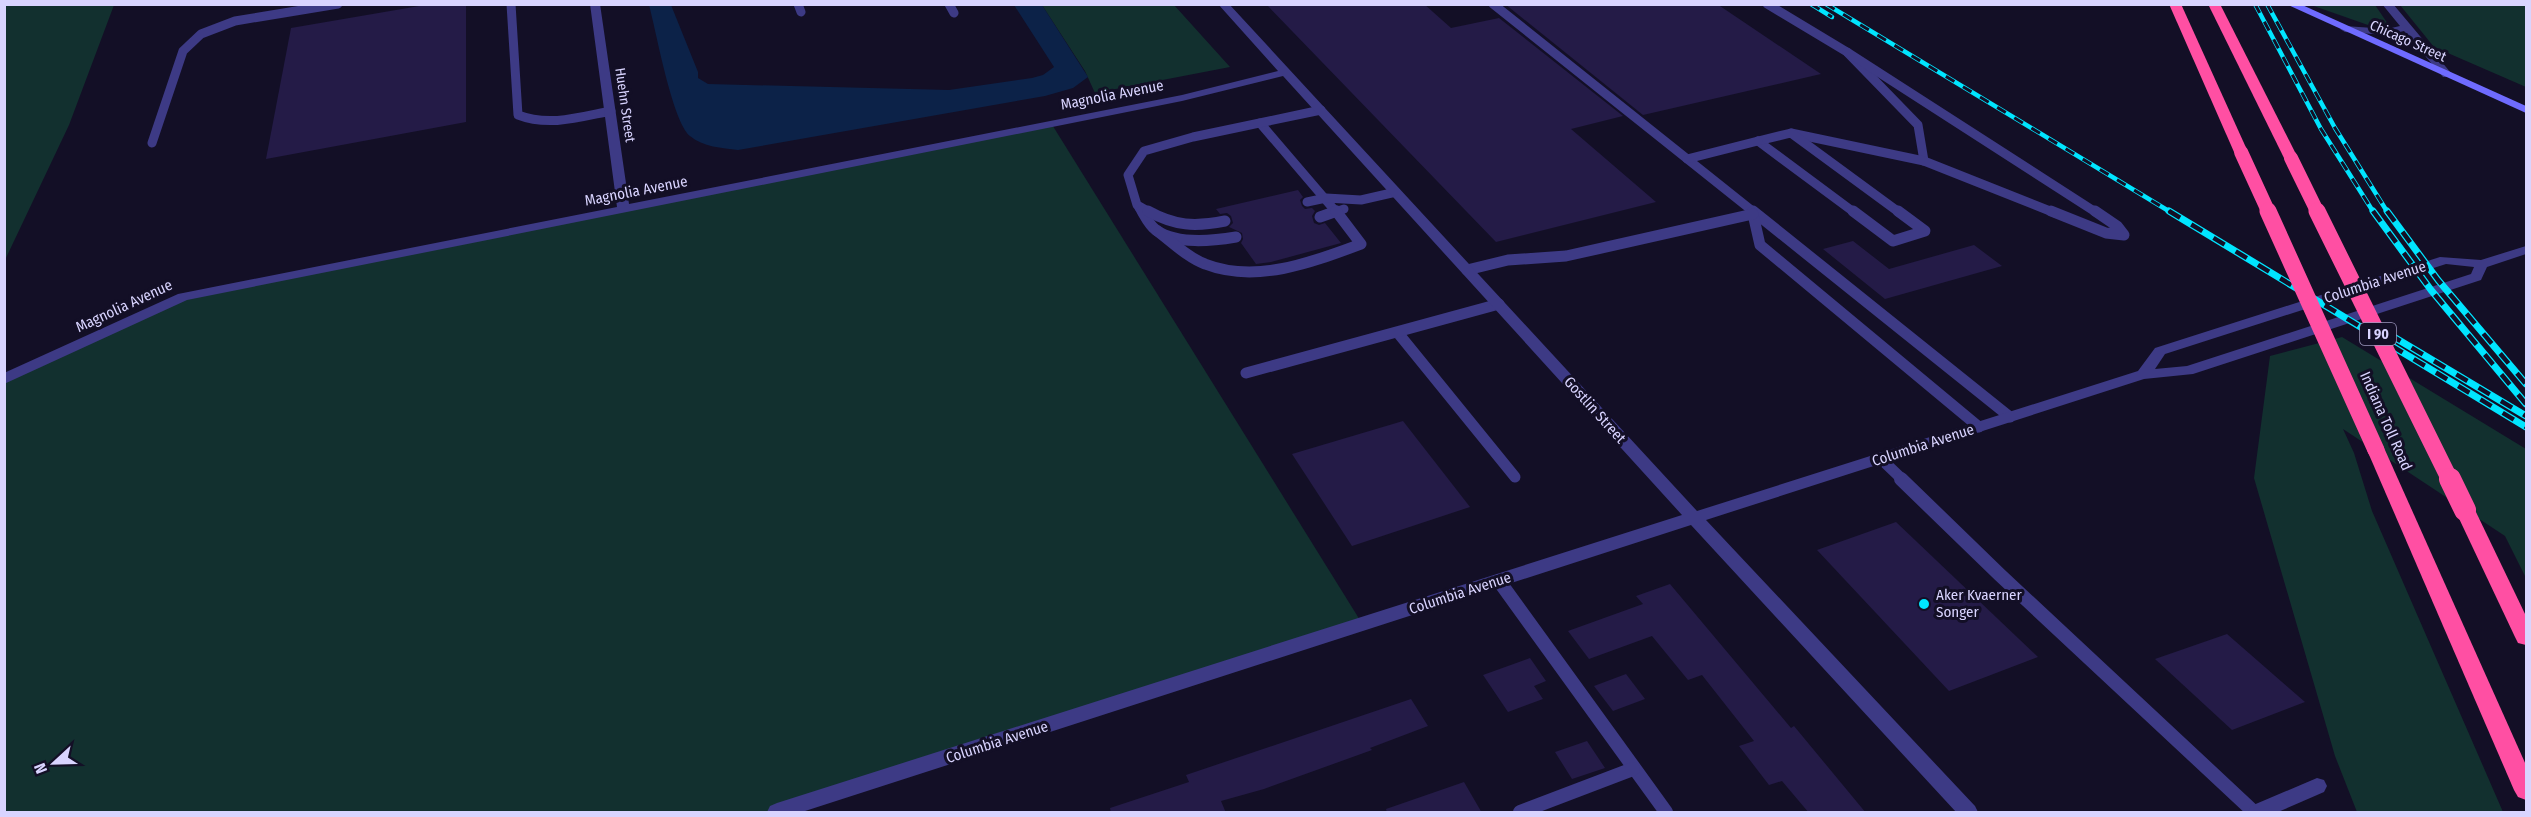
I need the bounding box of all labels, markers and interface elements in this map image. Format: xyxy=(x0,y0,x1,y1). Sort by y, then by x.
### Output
street label: Chicago Street xyxy=(2367,17,2449,66)
street label: Huehn Street xyxy=(611,67,639,144)
street label: Magnolia Avenue xyxy=(1059,76,1165,114)
street label: Magnolia Avenue xyxy=(583,172,689,210)
street label: Columbia Avenue xyxy=(2322,257,2428,307)
street label: Magnolia Avenue xyxy=(73,276,175,336)
road number: I 90 xyxy=(2360,323,2396,345)
street label: Indiana Toll Road xyxy=(2356,369,2416,473)
street label: Gostlin Street xyxy=(1560,373,1630,447)
street label: Columbia Avenue xyxy=(1870,420,1976,470)
street label: Columbia Avenue xyxy=(1407,568,1513,618)
place label: Aker Kvaerner Songer xyxy=(1936,586,2022,621)
marker: Aker Kvaerner Songer xyxy=(1917,597,1931,611)
street label: Columbia Avenue xyxy=(944,717,1050,767)
north arrow xyxy=(24,733,84,793)
text: N xyxy=(30,760,51,776)

